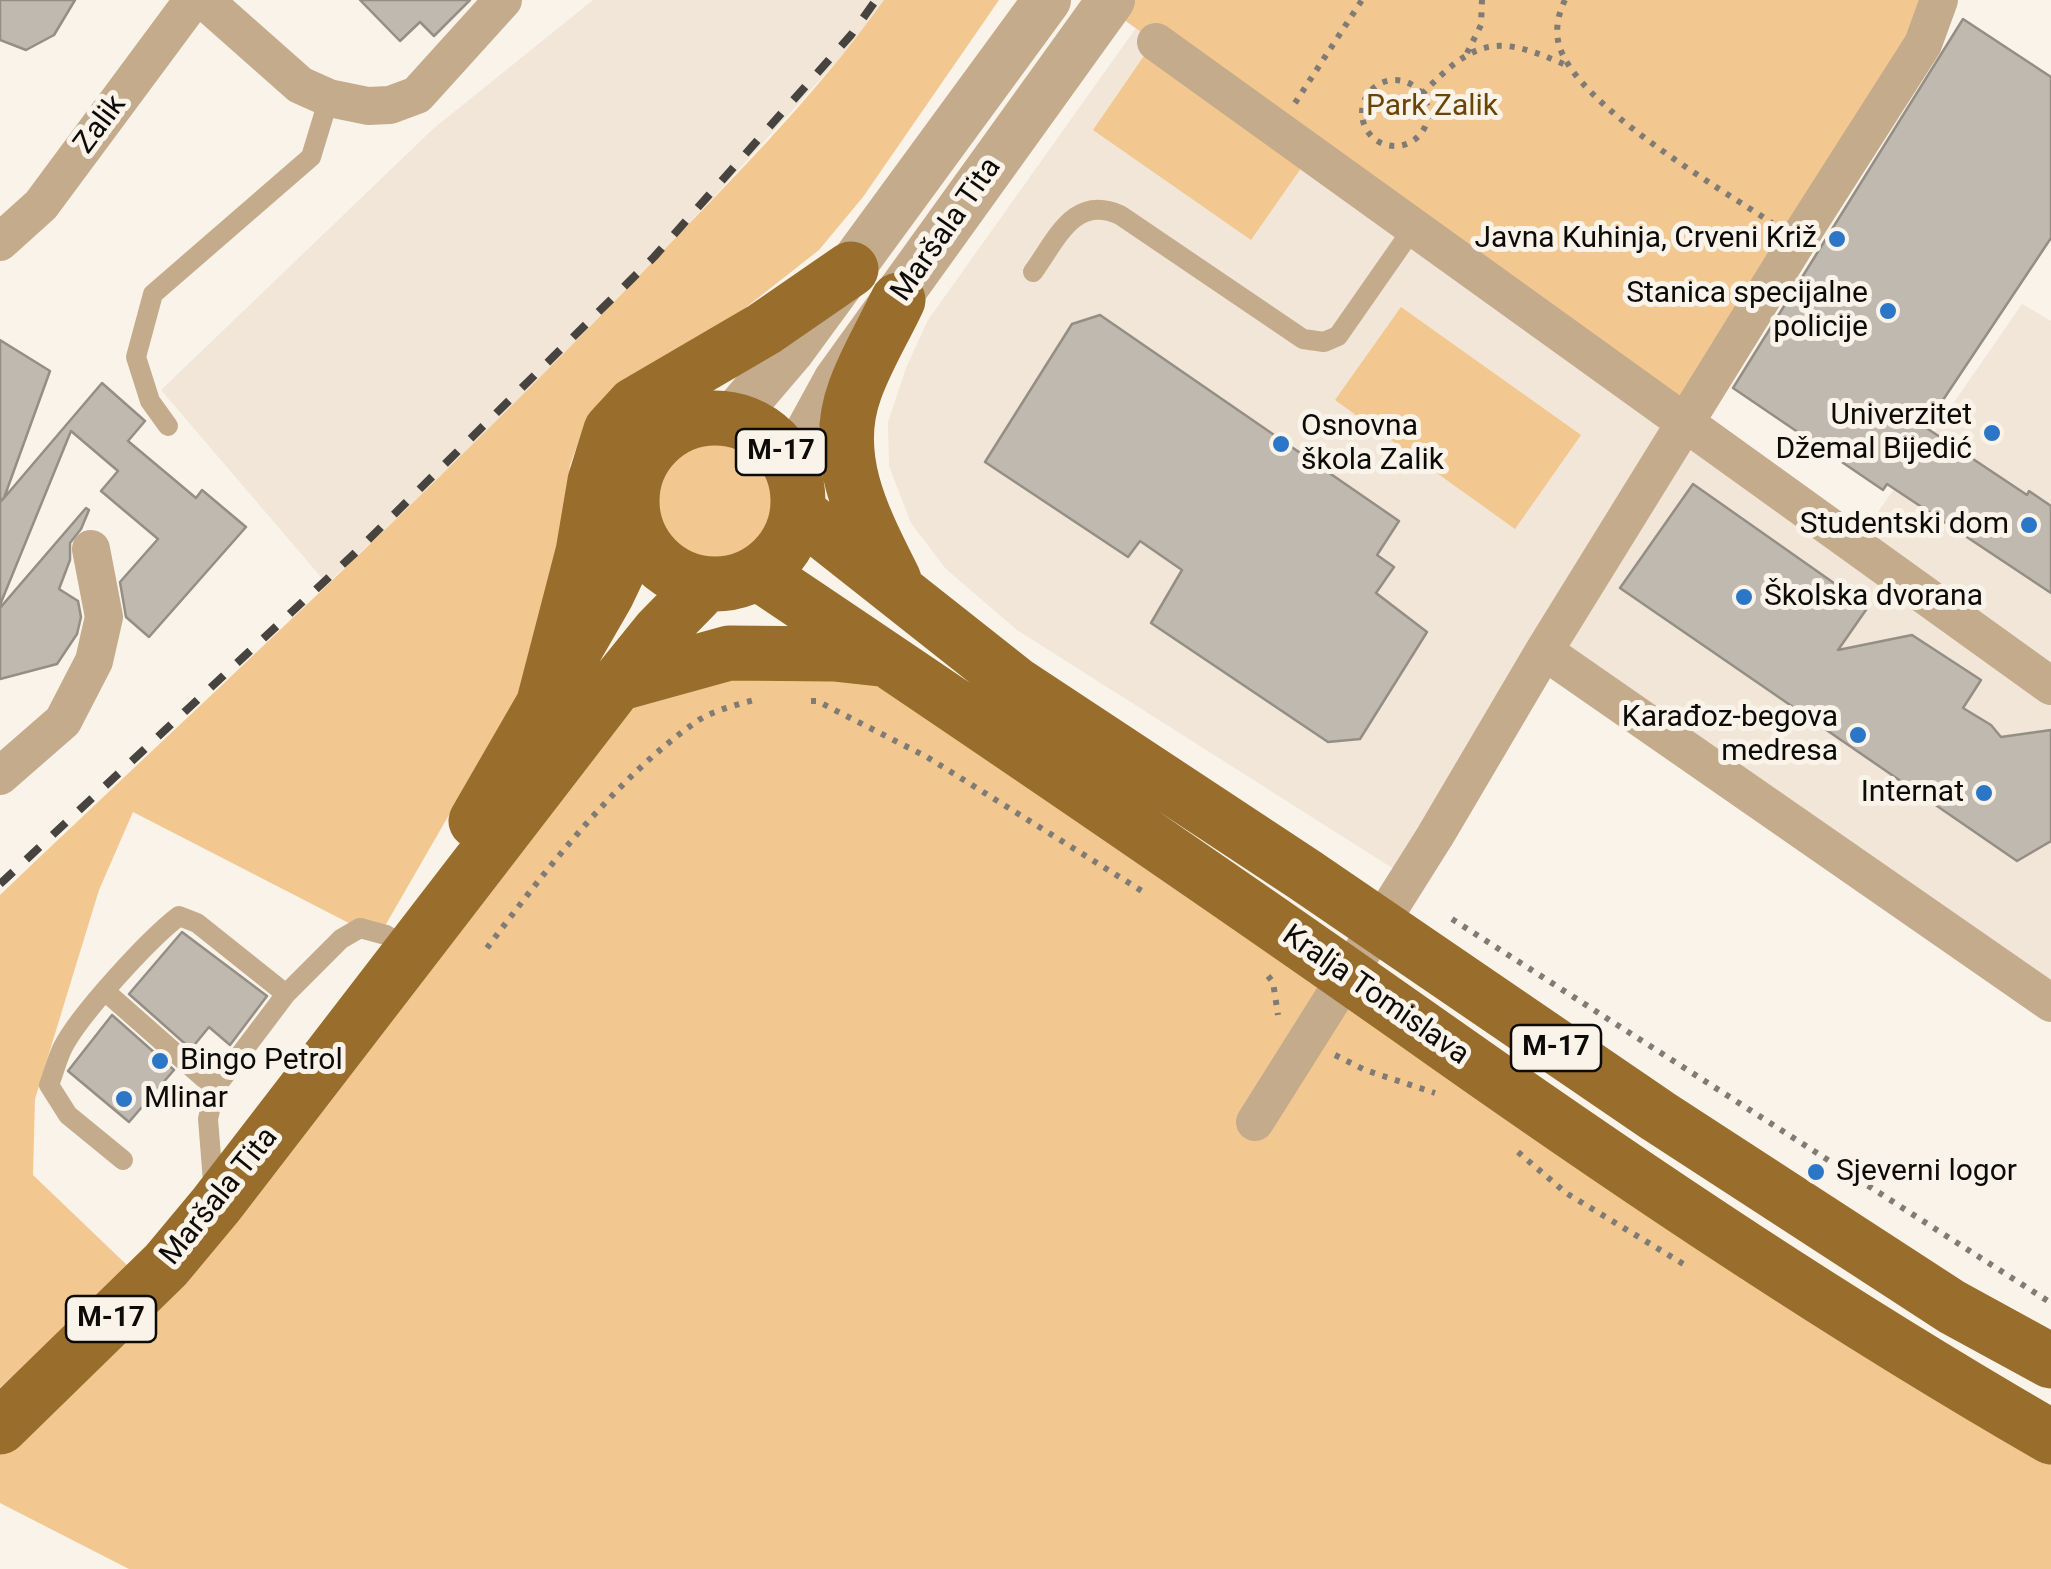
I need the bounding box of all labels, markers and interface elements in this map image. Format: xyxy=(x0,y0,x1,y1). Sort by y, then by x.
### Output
street label: Zalik xyxy=(67,89,135,161)
park label: Park Zalik xyxy=(1366,89,1498,125)
street label: Maršala Tita xyxy=(884,151,1010,309)
place label: Javna Kuhinja, Crveni Križ xyxy=(1475,221,1817,257)
marker: Javna Kuhinja, Crveni Križ xyxy=(1826,228,1848,250)
place label: Stanica specijalne policije xyxy=(1626,276,1868,346)
marker: Stanica specijalne policije xyxy=(1877,300,1899,322)
place label: Univerzitet Džemal Bijedić xyxy=(1775,398,1972,468)
place label: Osnovna škola Zalik xyxy=(1301,409,1444,480)
marker: Univerzitet Džemal Bijedić xyxy=(1981,422,2003,444)
road number: M-17 xyxy=(736,429,826,475)
marker: Osnovna škola Zalik xyxy=(1270,433,1292,455)
place label: Studentski dom xyxy=(1800,507,2009,543)
marker: Studentski dom xyxy=(2018,514,2040,536)
place label: Školska dvorana xyxy=(1764,579,1983,615)
marker: Školska dvorana xyxy=(1733,586,1755,608)
place label: Karađoz-begova medresa xyxy=(1622,700,1838,770)
marker: Karađoz-begova medresa xyxy=(1847,724,1869,746)
place label: Internat xyxy=(1861,775,1964,811)
marker: Internat xyxy=(1973,782,1995,804)
street label: Kralja Tomislava xyxy=(1275,918,1475,1074)
road number: M-17 xyxy=(1511,1025,1601,1071)
place label: Bingo Petrol xyxy=(180,1043,343,1079)
marker: Bingo Petrol xyxy=(149,1050,171,1072)
place label: Mlinar xyxy=(144,1081,228,1117)
marker: Mlinar xyxy=(113,1088,135,1110)
street label: Maršala Tita xyxy=(154,1121,286,1273)
place label: Sjeverni logor xyxy=(1836,1154,2017,1190)
marker: Sjeverni logor xyxy=(1805,1161,1827,1183)
road number: M-17 xyxy=(66,1296,156,1342)

